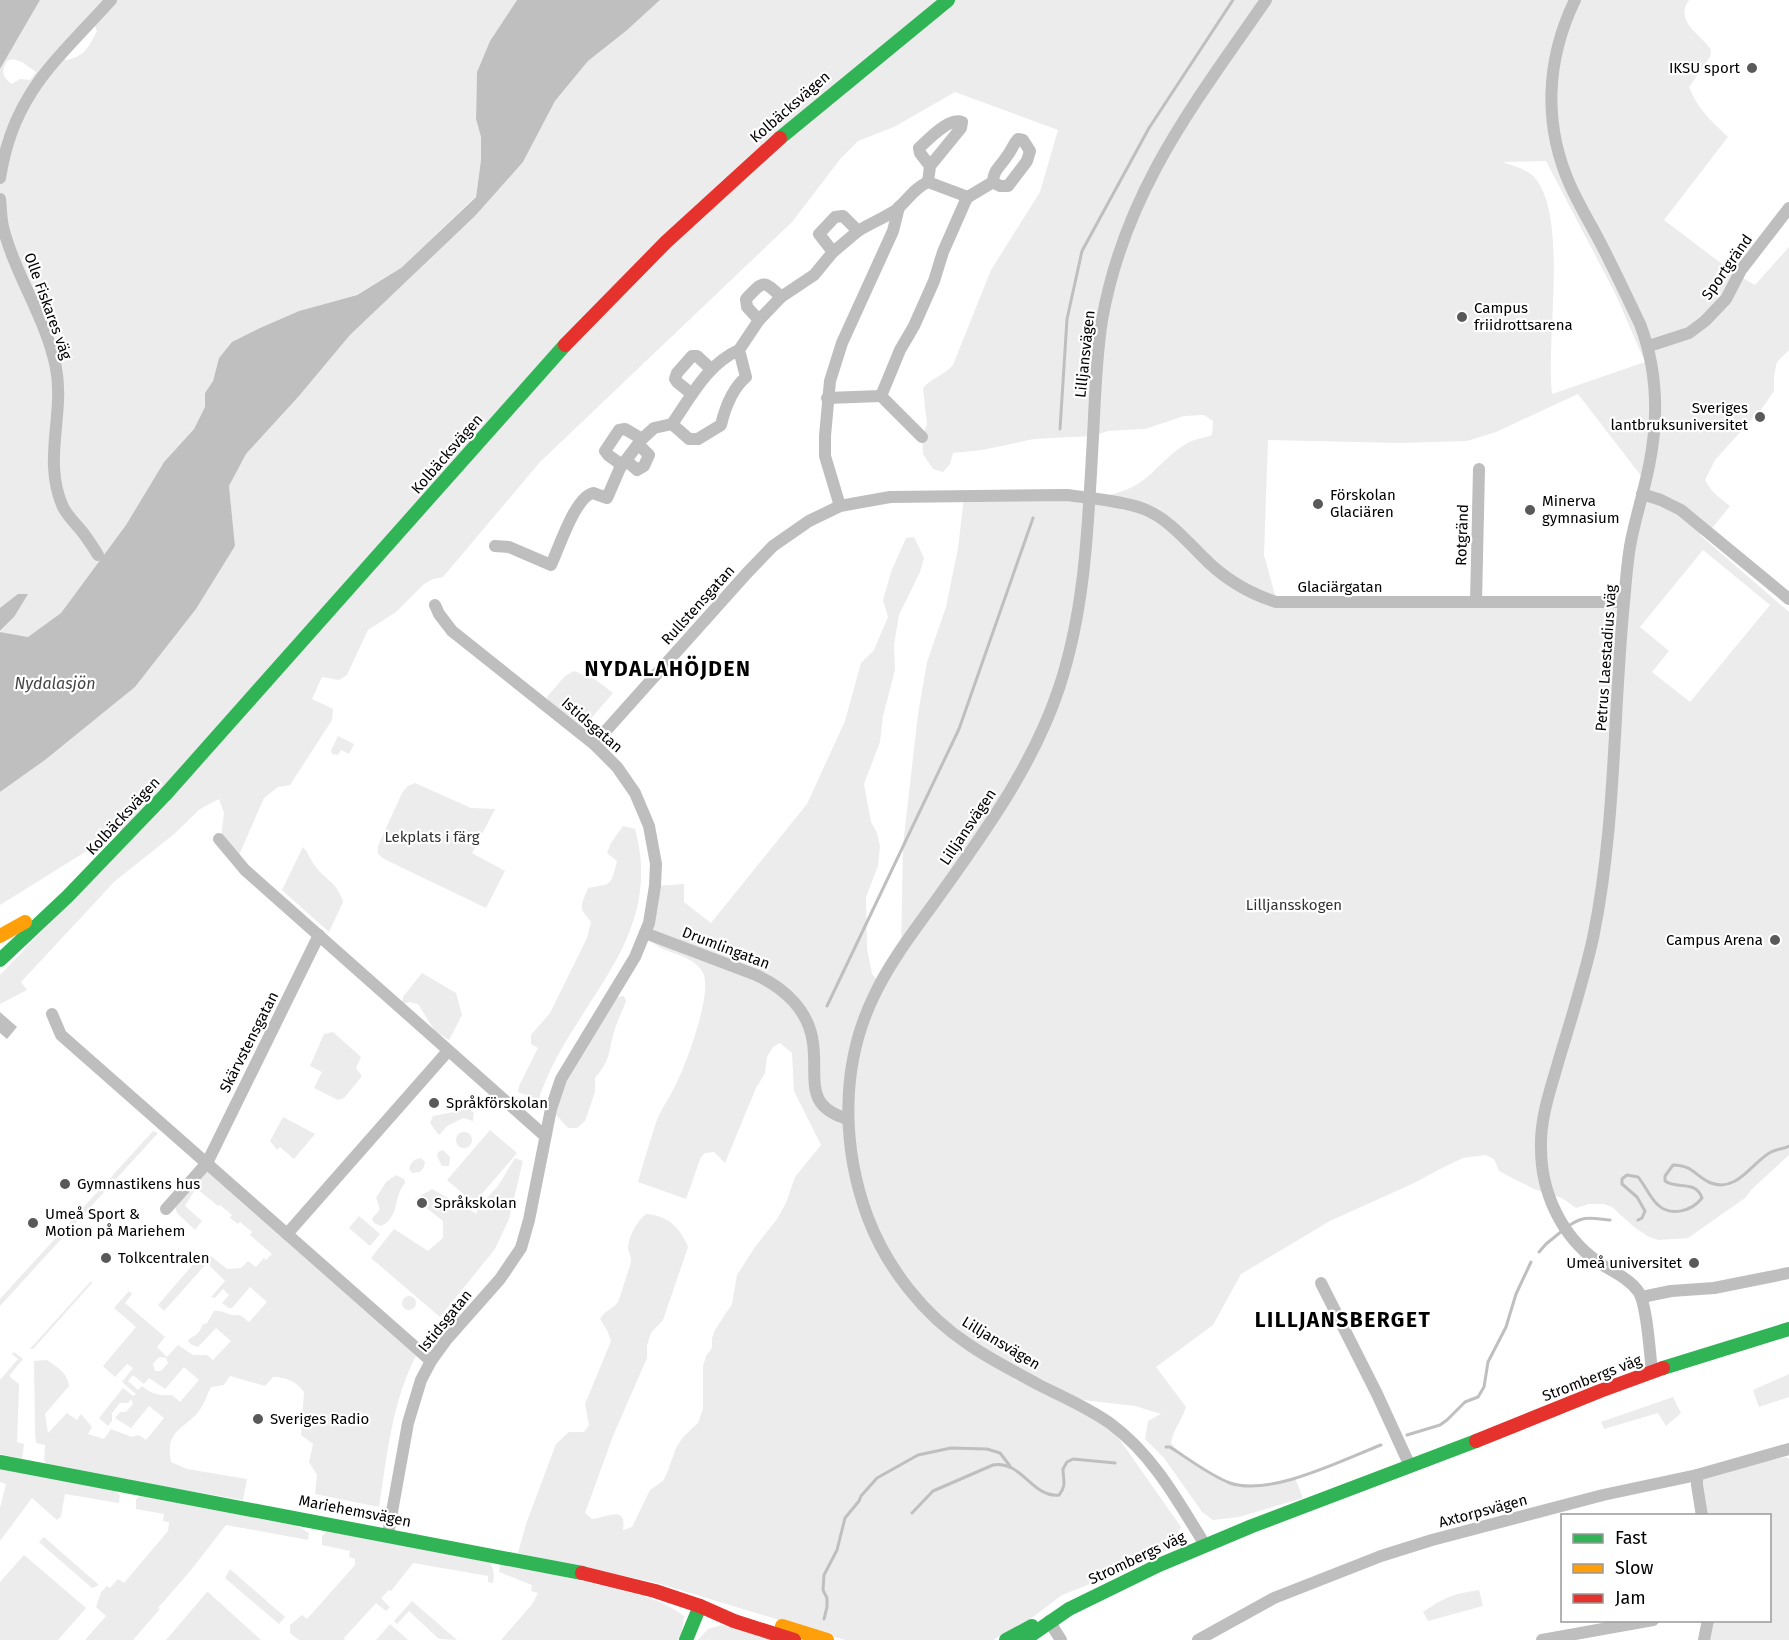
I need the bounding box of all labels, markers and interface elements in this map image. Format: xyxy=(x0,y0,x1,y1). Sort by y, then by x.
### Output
place label: IKSU sport xyxy=(1669,59,1741,77)
marker: IKSU sport xyxy=(1745,61,1759,75)
street label: Kolbäcksvägen xyxy=(746,67,834,147)
street label: Sportgränd xyxy=(1698,231,1756,303)
street label: Olle Fiskares väg xyxy=(20,250,76,362)
place label: Campus friidrottsarena xyxy=(1474,299,1573,334)
street label: Lilljansvägen xyxy=(1071,309,1099,399)
marker: Campus friidrottsarena xyxy=(1455,310,1469,324)
place label: Sveriges lantbruksuniversitet xyxy=(1610,399,1749,434)
street label: Kolbäcksvägen xyxy=(407,410,487,498)
marker: Sveriges lantbruksuniversitet xyxy=(1753,410,1767,424)
place label: Förskolan Glaciären xyxy=(1330,486,1396,521)
place label: Minerva gymnasium xyxy=(1542,492,1620,527)
marker: Förskolan Glaciären xyxy=(1311,497,1325,511)
marker: Minerva gymnasium xyxy=(1523,503,1537,517)
street label: Rotgränd xyxy=(1452,504,1472,566)
street label: Rullstensgatan xyxy=(658,562,738,648)
street label: Glaciärgatan xyxy=(1297,578,1383,596)
street label: Petrus Laestadius väg xyxy=(1592,584,1620,732)
district label: NYDALAHÖJDEN xyxy=(585,655,751,682)
water label: Nydalasjön xyxy=(14,674,96,693)
street label: Istidsgatan xyxy=(558,694,626,756)
street label: Kolbäcksvägen xyxy=(82,773,164,859)
street label: Lilljansvägen xyxy=(936,785,1000,869)
park label: Lekplats i färg xyxy=(384,828,480,846)
park label: Lilljansskogen xyxy=(1246,896,1342,914)
street label: Drumlingatan xyxy=(680,923,772,973)
place label: Campus Arena xyxy=(1666,931,1763,949)
marker: Campus Arena xyxy=(1768,933,1782,947)
street label: Skärvstensgatan xyxy=(216,988,282,1096)
place label: Språkförskolan xyxy=(446,1094,548,1112)
marker: Språkförskolan xyxy=(427,1096,441,1110)
place label: Gymnastikens hus xyxy=(77,1175,200,1193)
marker: Gymnastikens hus xyxy=(58,1177,72,1191)
place label: Språkskolan xyxy=(434,1194,517,1212)
marker: Språkskolan xyxy=(415,1196,429,1210)
place label: Umeå Sport & Motion på Mariehem xyxy=(45,1205,185,1240)
marker: Umeå Sport & Motion på Mariehem xyxy=(26,1216,40,1230)
place label: Tolkcentralen xyxy=(118,1249,209,1267)
marker: Tolkcentralen xyxy=(99,1251,113,1265)
place label: Umeå universitet xyxy=(1566,1254,1683,1272)
marker: Umeå universitet xyxy=(1687,1256,1701,1270)
street label: Istidsgatan xyxy=(414,1286,476,1356)
district label: LILLJANSBERGET xyxy=(1255,1307,1431,1333)
street label: Lilljansvägen xyxy=(959,1313,1043,1373)
street label: Strombergs väg xyxy=(1540,1351,1644,1405)
place label: Sveriges Radio xyxy=(270,1410,369,1428)
marker: Sveriges Radio xyxy=(251,1412,265,1426)
street label: Mariehemsvägen xyxy=(297,1491,413,1531)
street label: Axtorpsvägen xyxy=(1437,1491,1529,1531)
legend xyxy=(1561,1514,1771,1622)
text: Fast xyxy=(1615,1527,1648,1549)
street label: Strombergs väg xyxy=(1086,1528,1188,1588)
text: Slow xyxy=(1615,1557,1654,1579)
text: Jam xyxy=(1615,1587,1646,1609)

